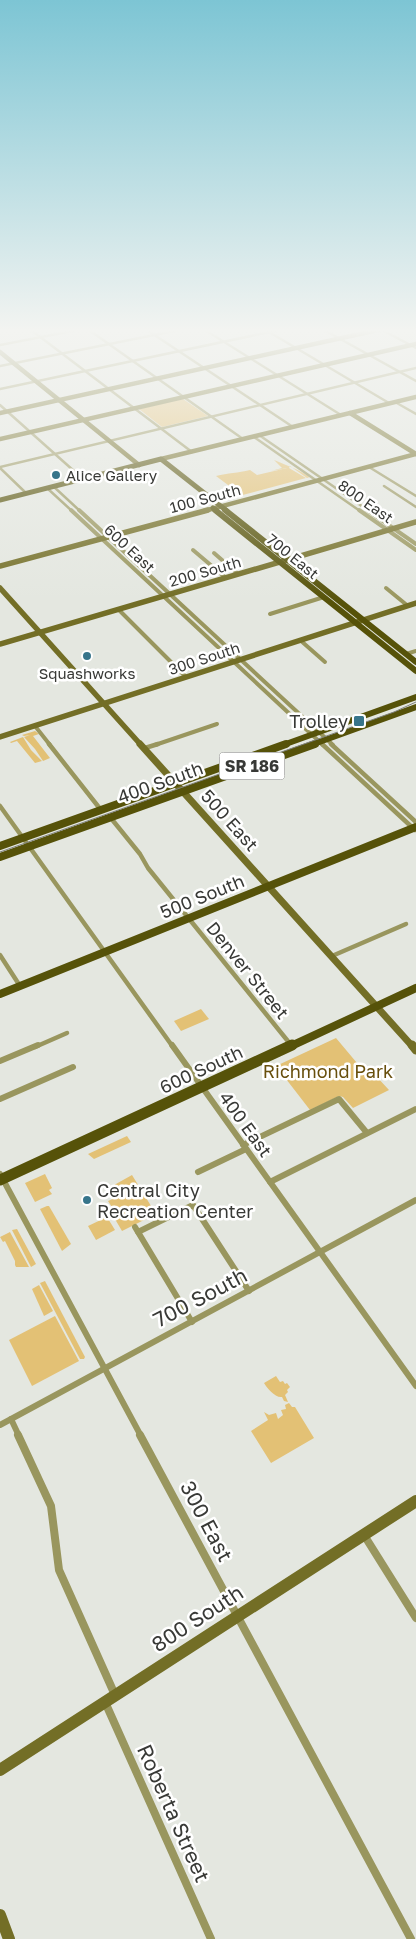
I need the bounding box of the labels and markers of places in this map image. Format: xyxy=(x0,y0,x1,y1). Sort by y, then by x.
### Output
place label: Alice Gallery xyxy=(66,466,158,484)
marker: Alice Gallery xyxy=(50,469,62,481)
marker: Squashworks xyxy=(81,650,93,662)
place label: Squashworks xyxy=(39,664,135,682)
place label: Trolley xyxy=(289,710,348,732)
marker: Trolley xyxy=(352,714,366,728)
place label: Central City Recreation Center xyxy=(97,1179,253,1222)
marker: Central City Recreation Center xyxy=(81,1194,93,1206)

